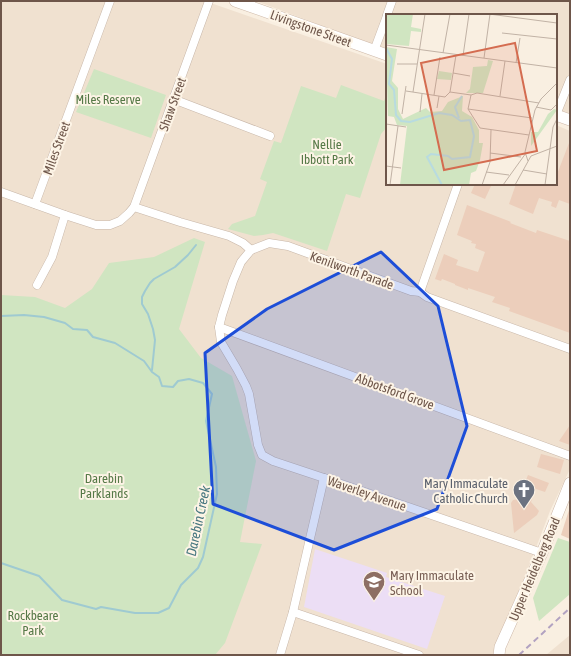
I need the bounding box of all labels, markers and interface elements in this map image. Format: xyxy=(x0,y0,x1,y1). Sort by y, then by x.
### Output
street label: Livingstone Street xyxy=(268,7,354,50)
inset map xyxy=(386,14,557,185)
street label: Shaw Street xyxy=(156,75,189,133)
park label: Miles Reserve xyxy=(75,92,141,107)
street label: Miles Street xyxy=(40,119,73,177)
park label: Nellie Ibbott Park xyxy=(301,137,354,167)
street label: Kenilworth Parade xyxy=(308,248,396,293)
street label: Abbotsford Grove xyxy=(354,370,436,413)
park label: Darebin Parklands xyxy=(80,471,129,501)
street label: Waverley Avenue xyxy=(326,473,408,514)
place label: Mary Immaculate Catholic Church xyxy=(424,476,508,506)
church icon: Mary Immaculate Catholic Church xyxy=(511,477,537,510)
water label: Darebin Creek xyxy=(183,484,213,558)
street label: Upper Heidelberg Road xyxy=(506,515,563,623)
place label: Mary Immaculate School xyxy=(390,568,474,598)
school or university icon: Mary Immaculate School xyxy=(361,569,387,602)
park label: Rockbeare Park xyxy=(8,608,59,638)

